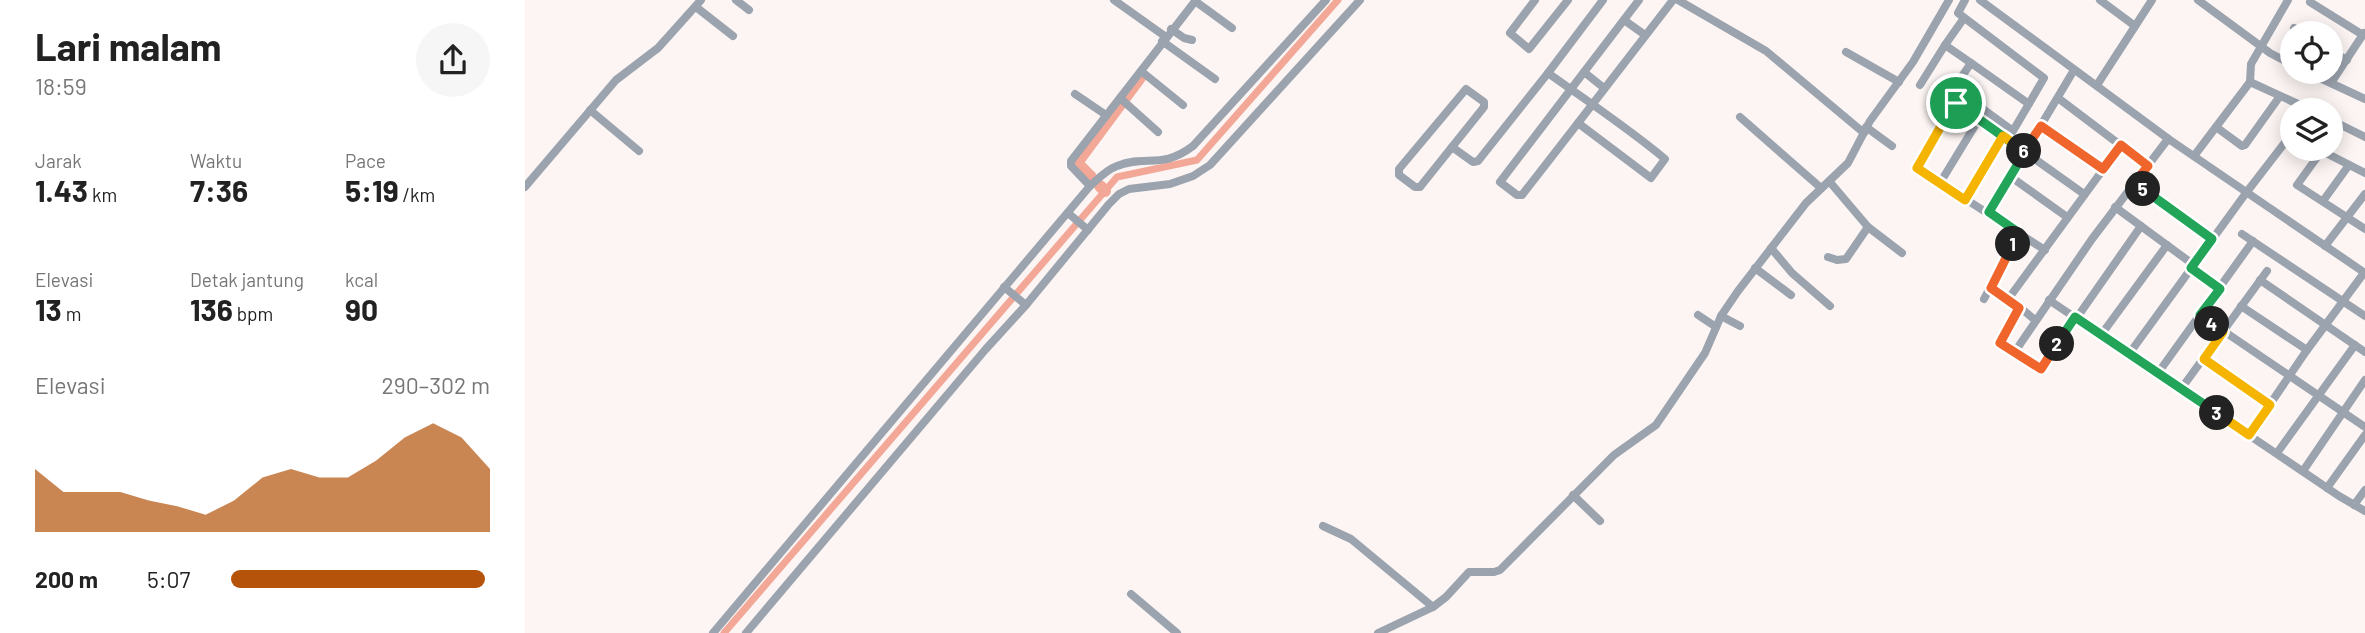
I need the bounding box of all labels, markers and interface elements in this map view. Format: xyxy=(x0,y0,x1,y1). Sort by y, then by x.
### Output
map controls xyxy=(2280,21,2343,161)
button: locate xyxy=(2280,21,2343,84)
text: Lari malam xyxy=(35,23,222,69)
button: share xyxy=(416,23,490,97)
text: 18:59 xyxy=(35,72,87,100)
pin xyxy=(1926,73,1986,133)
icon: arrive xyxy=(1937,84,1975,122)
button: layers xyxy=(2280,98,2343,161)
pin: 6 xyxy=(2007,134,2041,168)
text: 6 xyxy=(2018,139,2029,162)
text: Jarak xyxy=(35,149,82,172)
text: Waktu xyxy=(190,149,242,172)
text: Pace xyxy=(345,149,386,172)
text: 1.43 xyxy=(35,172,88,208)
text: 7:36 xyxy=(190,172,248,208)
text: 5:19 xyxy=(345,172,399,208)
pin: 5 xyxy=(2125,172,2161,206)
text: 5 xyxy=(2137,177,2148,200)
text: km xyxy=(88,183,117,206)
text: /km xyxy=(399,183,435,206)
pin: 1 xyxy=(1995,226,2031,262)
text: 1 xyxy=(2009,232,2016,255)
text: Elevasi xyxy=(35,268,93,291)
text: Detak jantung xyxy=(190,268,304,291)
text: kcal xyxy=(345,268,378,291)
text: 13 xyxy=(35,291,62,327)
text: 136 xyxy=(190,291,233,327)
text: 90 xyxy=(345,291,378,327)
text: m xyxy=(62,302,81,325)
text: bpm xyxy=(233,302,273,325)
pin: 4 xyxy=(2195,306,2229,342)
text: 4 xyxy=(2206,312,2217,335)
pin: 2 xyxy=(2039,326,2075,362)
text: 2 xyxy=(2051,332,2062,355)
text: Elevasi xyxy=(35,371,106,399)
text: 290–302 m xyxy=(382,371,490,399)
pin: 3 xyxy=(2199,396,2235,430)
text: 3 xyxy=(2211,401,2222,424)
text: 200 m xyxy=(35,565,98,593)
text: 5:07 xyxy=(147,565,191,593)

